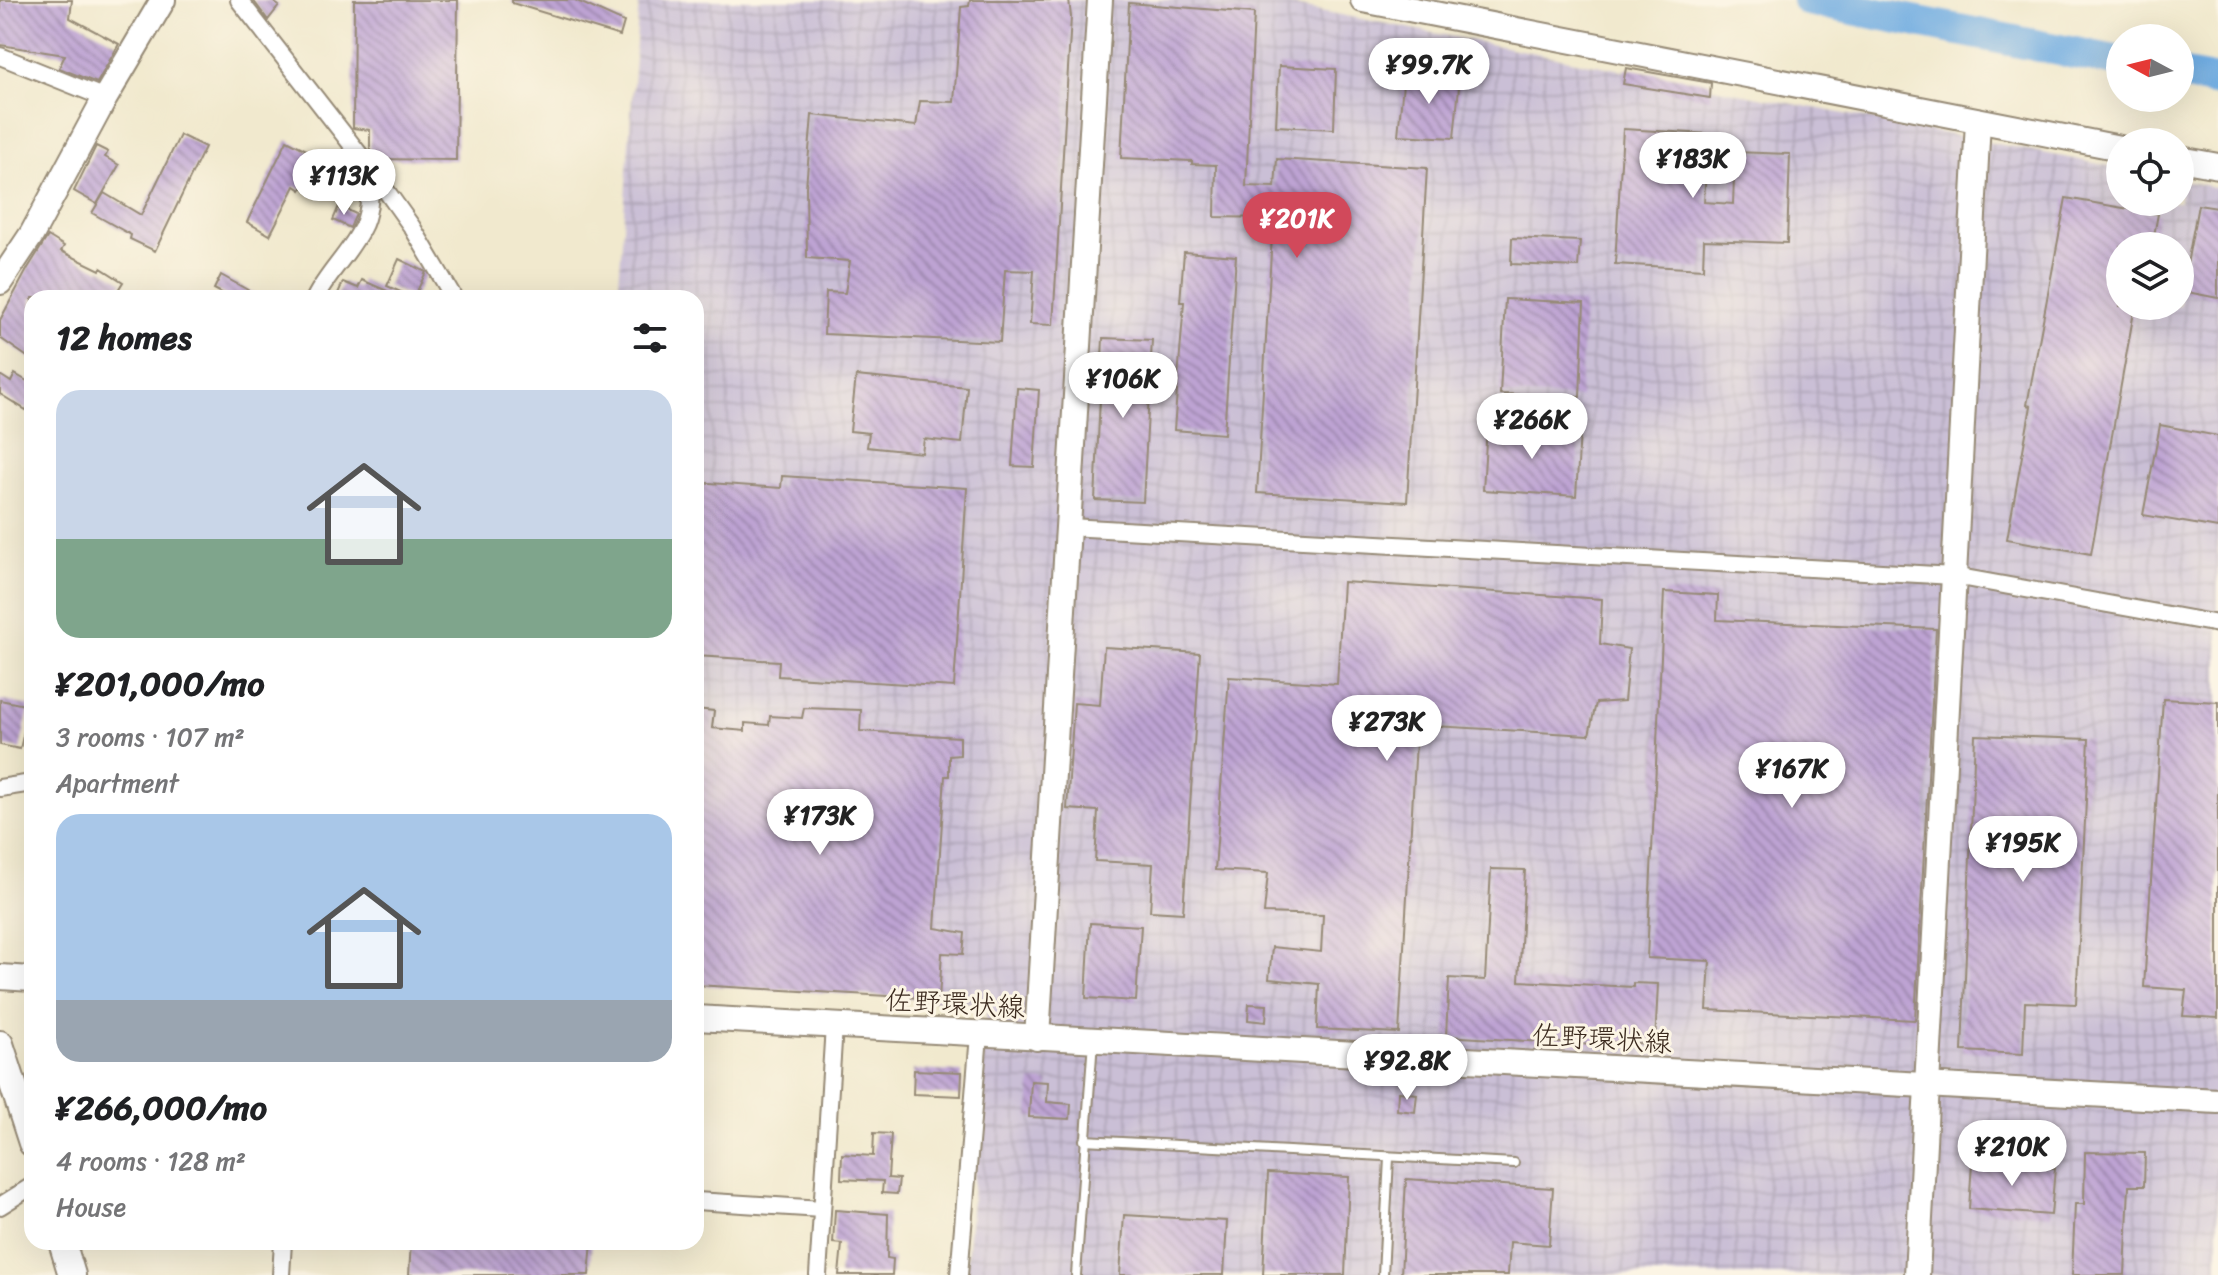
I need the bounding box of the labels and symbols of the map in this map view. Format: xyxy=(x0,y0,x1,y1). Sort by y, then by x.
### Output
north arrow xyxy=(2106,24,2194,112)
pin: ¥99.7K xyxy=(1364,38,1494,106)
pin: ¥183K xyxy=(1637,132,1749,200)
pin: ¥113K xyxy=(288,149,400,217)
pin: ¥201K xyxy=(1241,192,1353,260)
pin: ¥106K xyxy=(1067,352,1179,420)
pin: ¥266K xyxy=(1476,393,1588,461)
pin: ¥273K xyxy=(1331,695,1443,763)
pin: ¥167K xyxy=(1736,742,1848,810)
pin: ¥173K xyxy=(764,789,876,857)
pin: ¥195K xyxy=(1967,816,2079,884)
street label: 佐野環状線 xyxy=(884,975,1026,1032)
street label: 佐野環状線 xyxy=(1531,1010,1673,1067)
pin: ¥92.8K xyxy=(1342,1034,1472,1102)
pin: ¥210K xyxy=(1956,1120,2068,1188)

